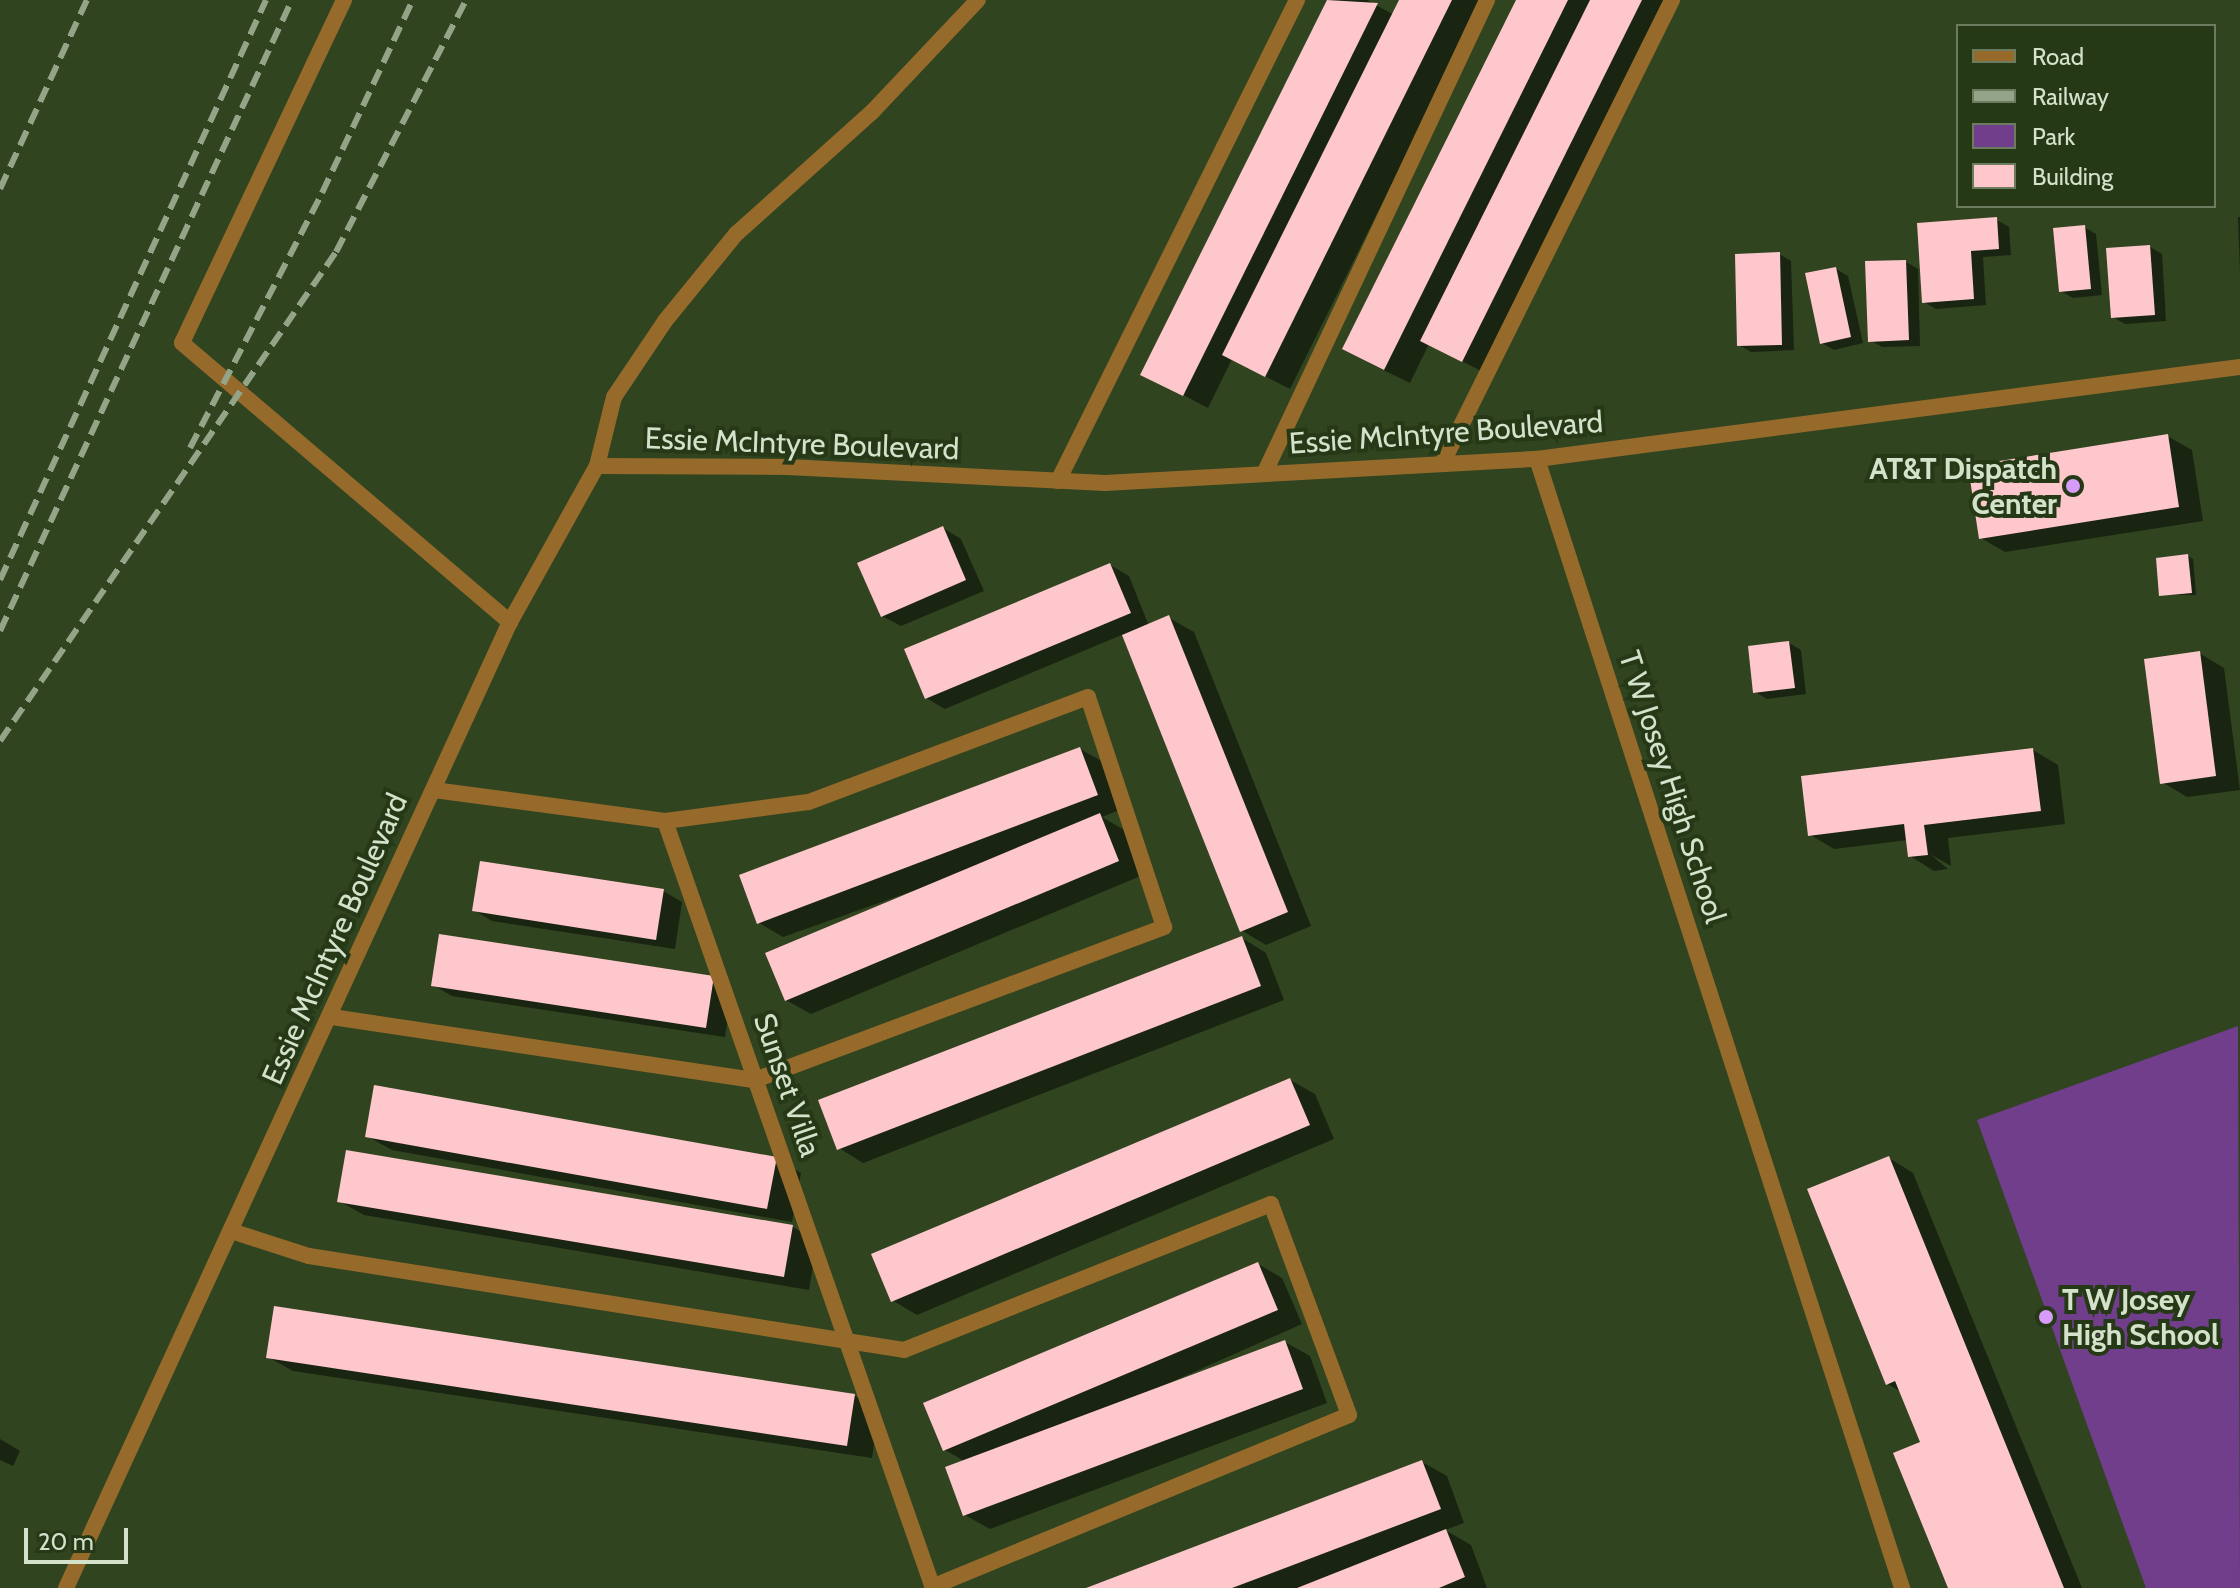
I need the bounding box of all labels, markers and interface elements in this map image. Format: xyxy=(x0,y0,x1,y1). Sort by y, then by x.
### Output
legend xyxy=(1956,24,2216,208)
text: Road xyxy=(2032,42,2084,71)
text: Railway xyxy=(2032,82,2109,111)
text: Park xyxy=(2032,122,2075,151)
text: Building xyxy=(2032,162,2113,191)
street label: Essie McIntyre Boulevard xyxy=(1288,404,1604,462)
street label: Essie McIntyre Boulevard xyxy=(644,421,960,467)
place label: AT&T Dispatch Center xyxy=(1869,451,2057,522)
marker: AT&T Dispatch Center xyxy=(2064,477,2082,495)
street label: T W Josey High School xyxy=(1611,646,1733,928)
street label: Essie McIntyre Boulevard xyxy=(255,788,415,1090)
street label: Sunset Villa xyxy=(746,1009,828,1161)
place label: T W Josey High School xyxy=(2062,1282,2219,1352)
marker: T W Josey High School xyxy=(2037,1308,2055,1326)
scale bar xyxy=(28,1512,132,1562)
text: 20 m xyxy=(38,1527,94,1556)

